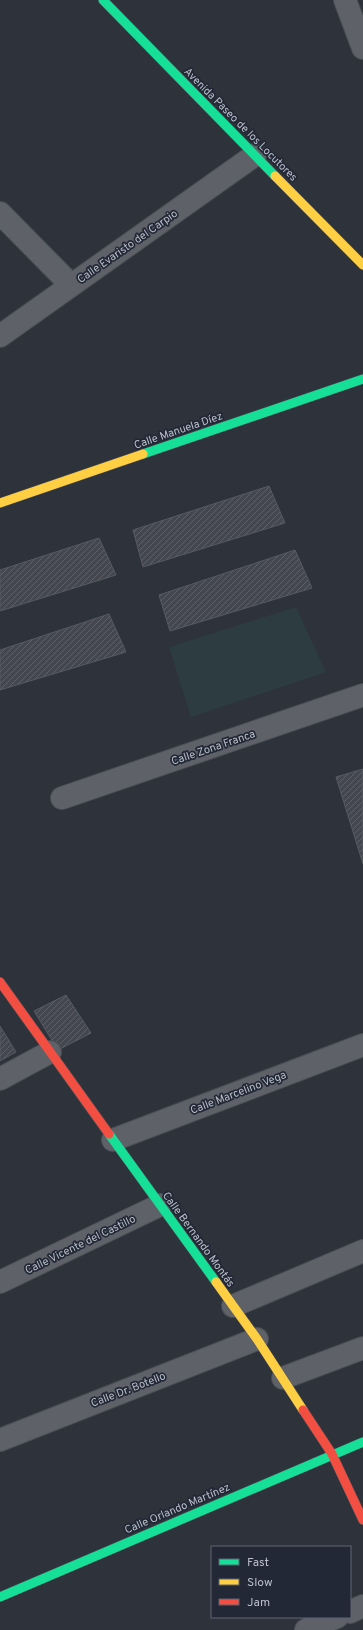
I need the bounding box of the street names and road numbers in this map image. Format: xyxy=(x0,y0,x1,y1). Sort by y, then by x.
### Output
street label: Avenida Paseo de los Locutores xyxy=(181,65,300,184)
street label: Calle Evaristo del Carpio xyxy=(75,207,180,287)
street label: Calle Manuela Díez xyxy=(132,409,224,453)
street label: Calle Zona Franca xyxy=(170,727,257,769)
street label: Calle Marcelino Vega xyxy=(188,1068,289,1118)
street label: Calle Bernando Montás xyxy=(159,1189,237,1290)
street label: Calle Vicente del Castillo xyxy=(23,1212,138,1278)
street label: Calle Dr. Botello xyxy=(89,1369,168,1411)
street label: Calle Orlando Martínez xyxy=(123,1480,232,1537)

